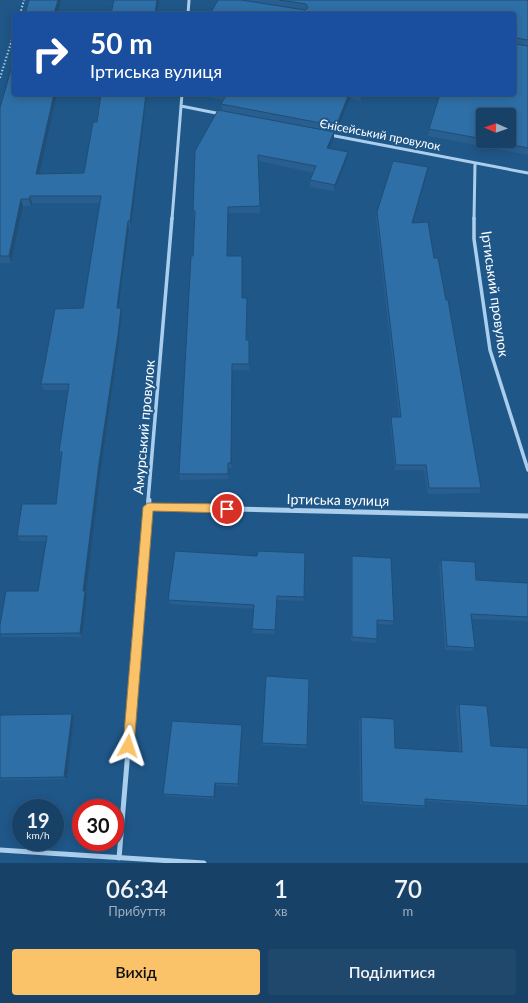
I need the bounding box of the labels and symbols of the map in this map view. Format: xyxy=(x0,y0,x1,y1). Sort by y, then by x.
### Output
north arrow xyxy=(476,108,516,148)
street label: Єнісейський провулок xyxy=(318,115,443,154)
street label: Іртиський провулок xyxy=(478,230,513,359)
street label: Амурський провулок xyxy=(129,358,158,495)
street label: Іртиська вулиця xyxy=(287,490,390,509)
pin xyxy=(210,492,244,526)
position arrow xyxy=(107,725,149,767)
speed limit sign: 30 xyxy=(72,799,124,851)

